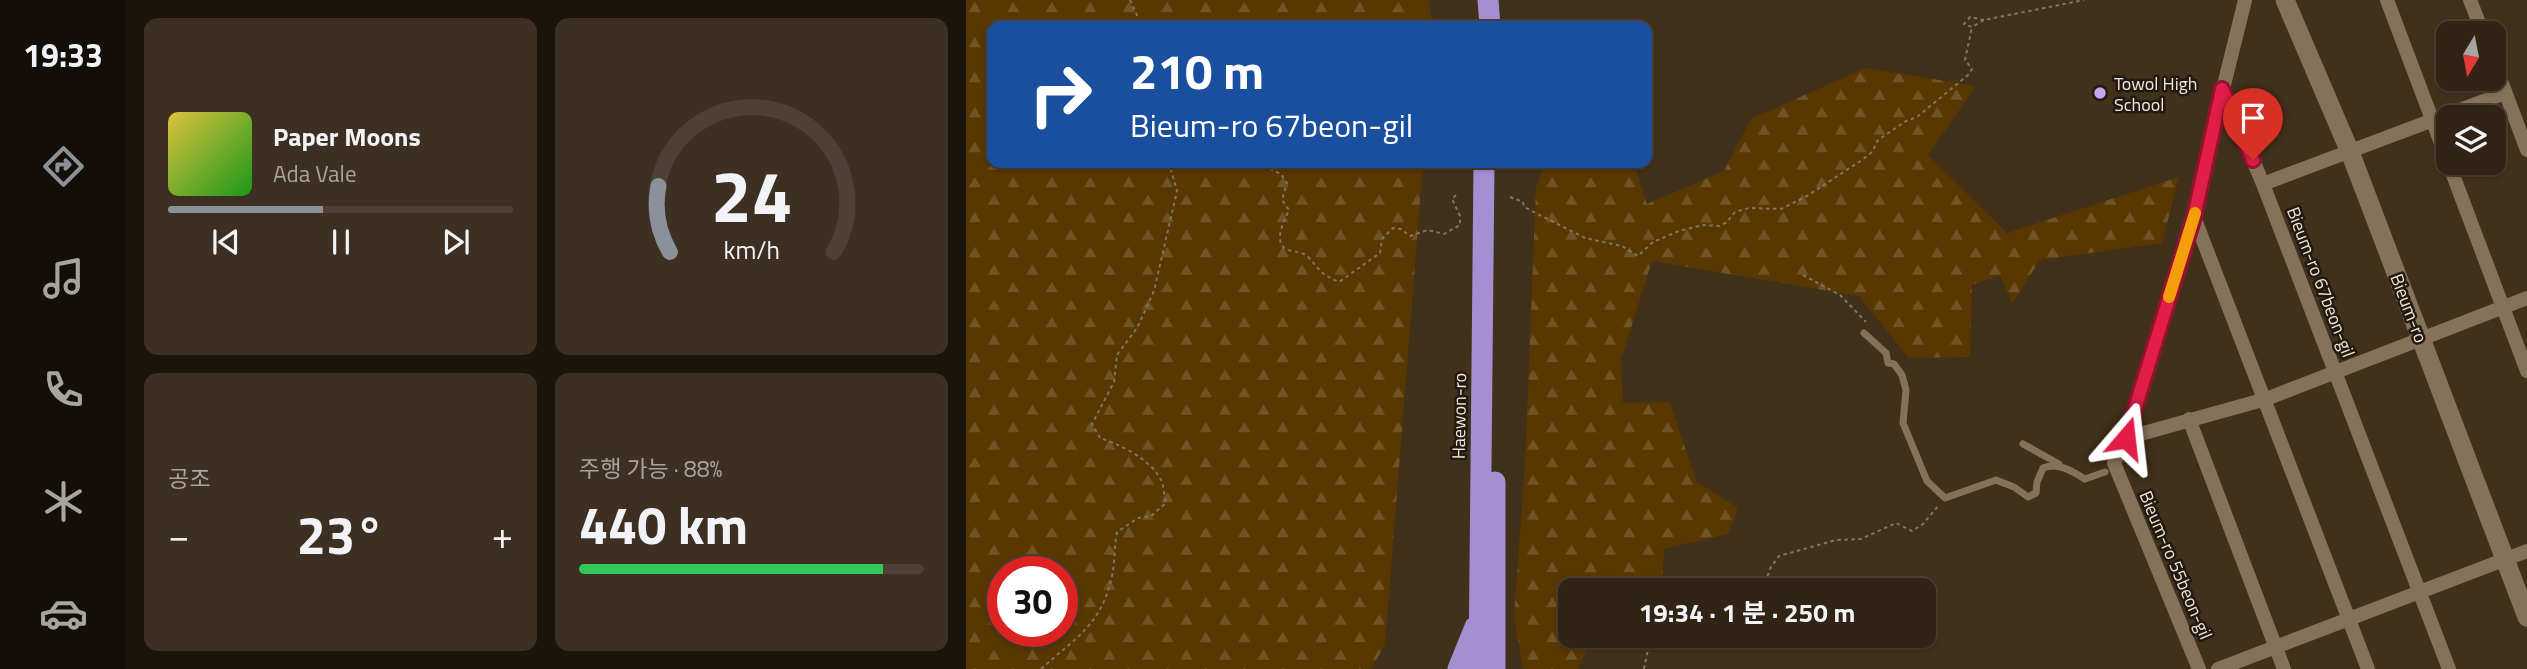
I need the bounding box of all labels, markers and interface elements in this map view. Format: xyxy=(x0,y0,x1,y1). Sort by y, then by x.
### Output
north arrow xyxy=(2436,21,2506,91)
map controls xyxy=(2436,21,2506,175)
text: 19:33 xyxy=(23,31,103,79)
text: 210 m xyxy=(1130,33,1264,108)
icon: right xyxy=(1015,49,1106,140)
place label: Towol High School xyxy=(2114,70,2198,118)
marker: Towol High School xyxy=(2092,85,2108,101)
pin xyxy=(2223,88,2283,160)
icon: arrive xyxy=(2234,99,2272,137)
text: Bieum-ro 67beon-gil xyxy=(1130,101,1413,149)
button: layers xyxy=(2436,105,2506,175)
text: Paper Moons xyxy=(273,117,421,156)
text: 24 xyxy=(711,141,792,251)
icon: directions xyxy=(39,142,88,191)
text: Ada Vale xyxy=(273,156,357,191)
street label: Bieum-ro 67beon-gil xyxy=(2280,203,2362,361)
icon: previous xyxy=(207,223,245,261)
icon: pause xyxy=(322,223,360,261)
icon: next xyxy=(437,223,475,261)
text: km/h xyxy=(723,231,780,269)
icon: music xyxy=(39,254,88,303)
street label: Bieum-ro xyxy=(2383,269,2435,347)
icon: phone xyxy=(39,365,88,414)
street label: Haewon-ro xyxy=(1445,373,1473,459)
position arrow xyxy=(2089,401,2163,475)
text: 주행 가능 · 88% xyxy=(579,451,722,486)
text: 공조 xyxy=(168,461,210,496)
icon: climate xyxy=(39,477,88,526)
text: 440 km xyxy=(579,485,748,564)
street label: Bieum-ro 55beon-gil xyxy=(2132,486,2220,644)
text: 23° xyxy=(297,495,384,574)
text: − xyxy=(168,506,189,564)
text: + xyxy=(492,506,513,564)
speed limit sign: 30 xyxy=(987,556,1078,647)
icon: car xyxy=(39,589,88,638)
text: 19:34 · 1 분 · 250 m xyxy=(1639,593,1855,632)

